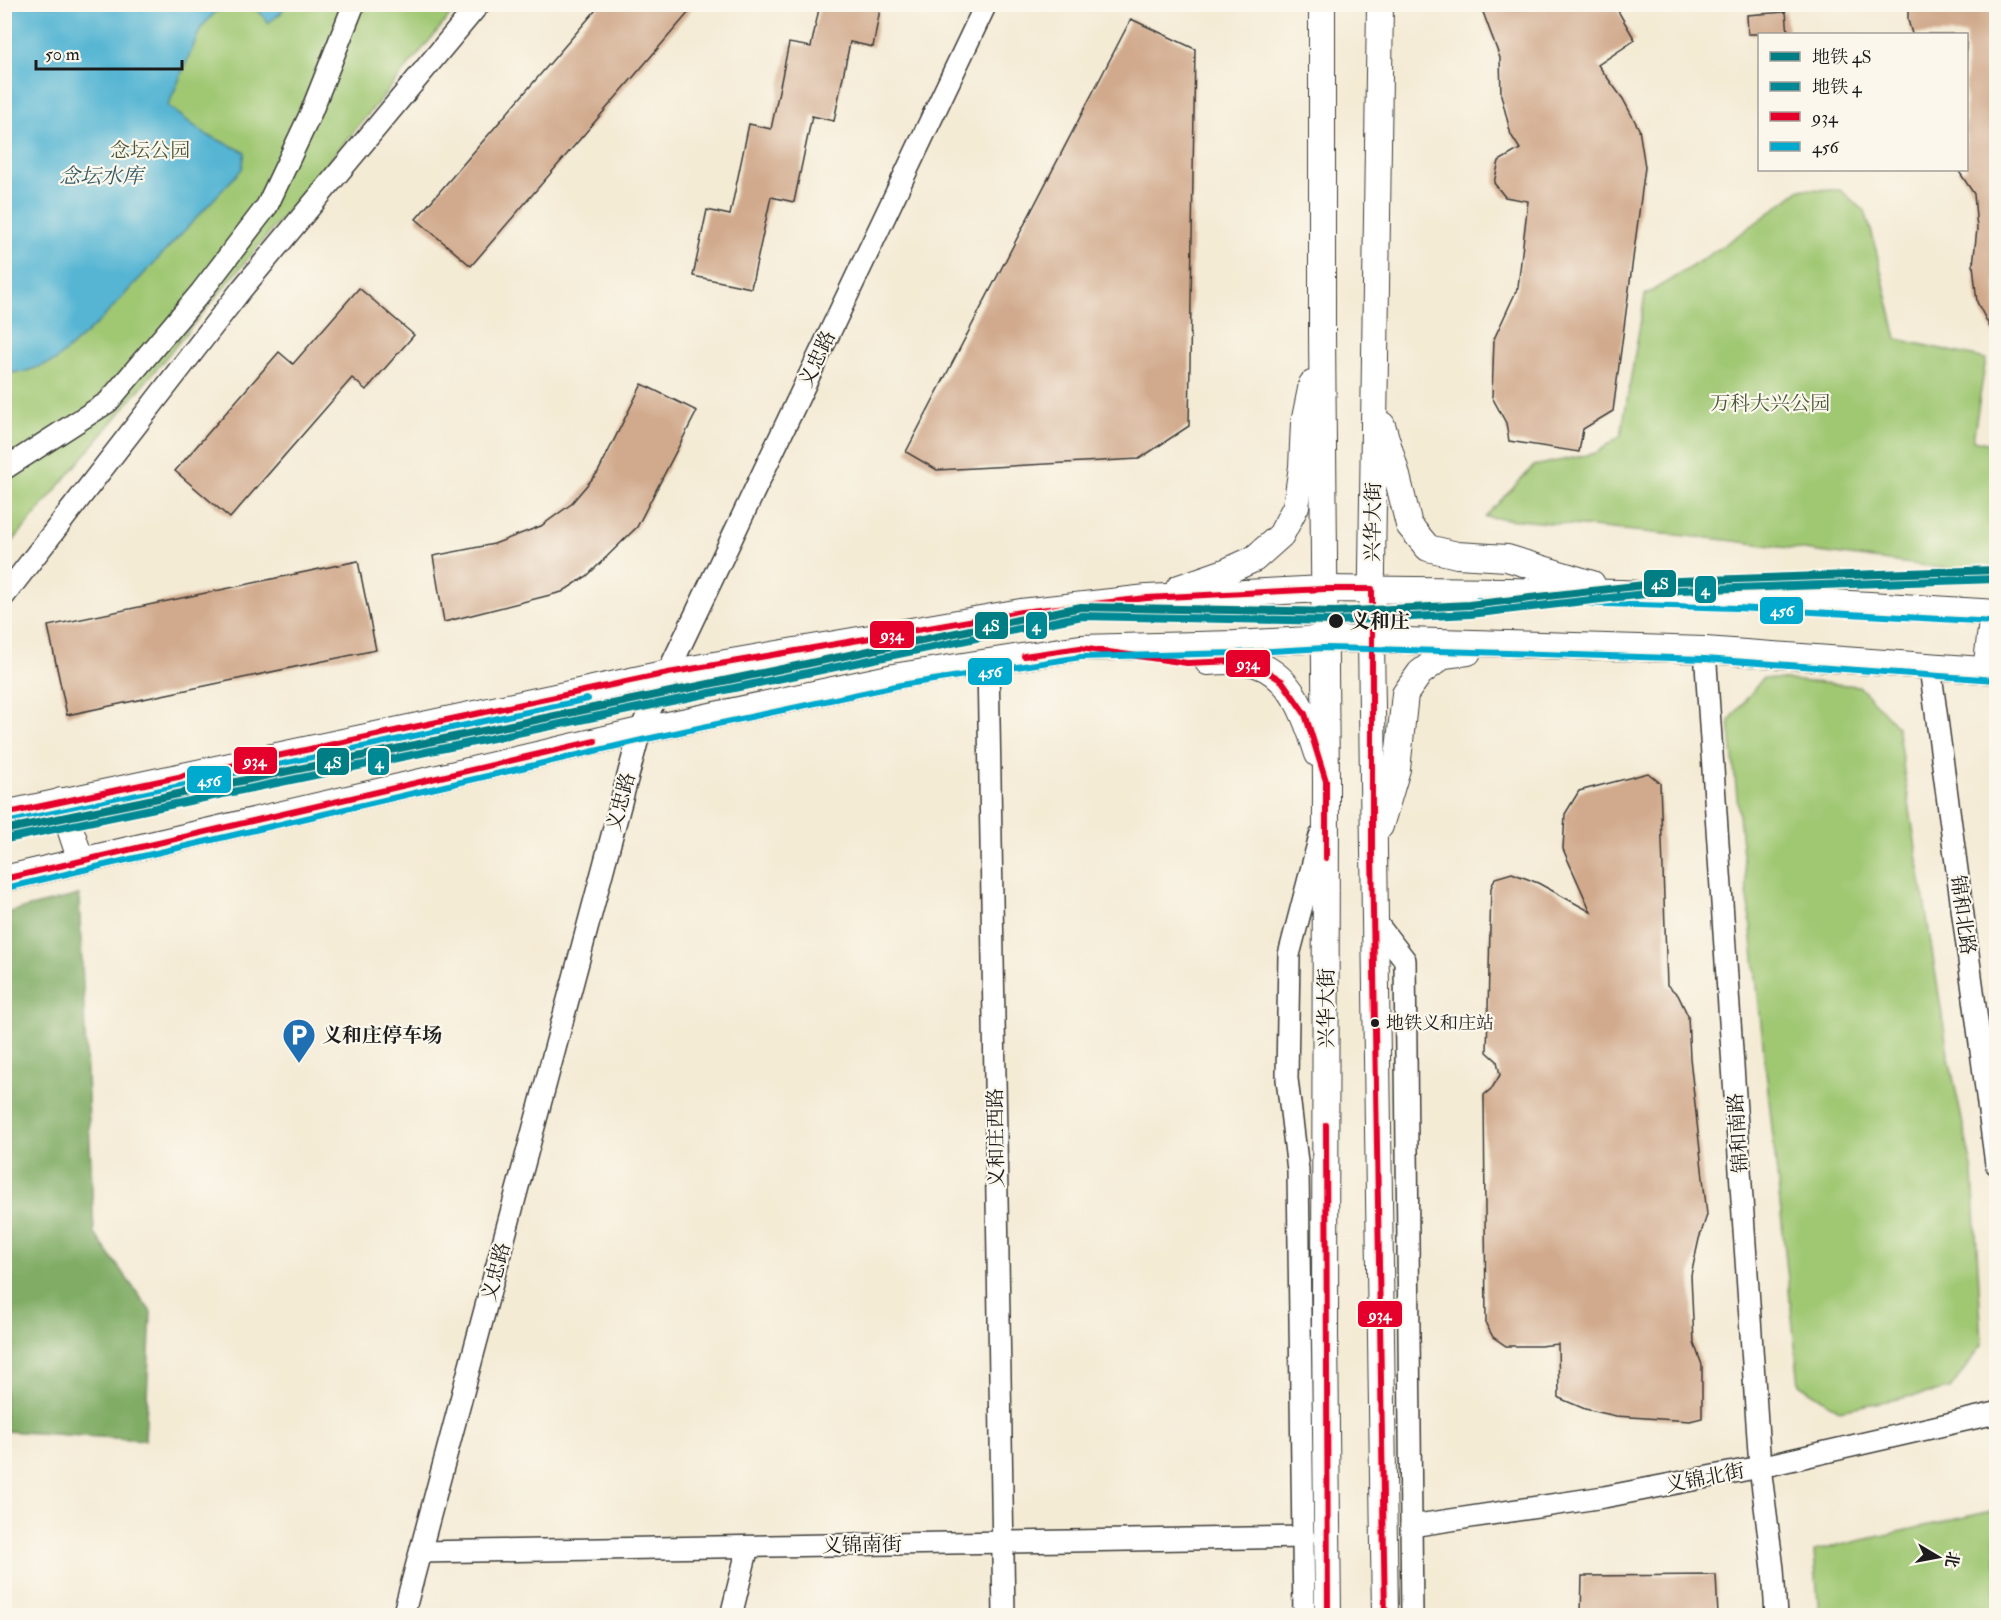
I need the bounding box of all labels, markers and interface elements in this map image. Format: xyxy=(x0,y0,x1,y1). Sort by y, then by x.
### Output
scale bar xyxy=(36,33,182,71)
legend xyxy=(1758,33,1968,171)
text: 50 m xyxy=(45,43,80,66)
text: 地铁 4S xyxy=(1812,46,1872,69)
text: 地铁 4 xyxy=(1812,76,1863,99)
text: 934 xyxy=(1810,106,1839,129)
text: 456 xyxy=(1812,136,1840,159)
park label: 念坛公园 xyxy=(110,138,190,163)
water label: 念坛水库 xyxy=(59,163,146,190)
street label: 义忠路 xyxy=(793,327,841,391)
park label: 万科大兴公园 xyxy=(1710,391,1830,416)
street label: 兴华大街 xyxy=(1360,482,1386,562)
line badge: 4S xyxy=(1643,569,1677,598)
text: 4S xyxy=(1650,574,1669,594)
line badge: 4 xyxy=(1694,575,1717,604)
text: 4 xyxy=(1700,580,1711,600)
line badge: 456 xyxy=(1759,596,1804,625)
text: 456 xyxy=(1769,601,1796,621)
place label: 义和庄 xyxy=(1350,609,1410,634)
line badge: 4S xyxy=(974,611,1009,640)
line badge: 4 xyxy=(1025,611,1048,640)
marker: 义和庄 xyxy=(1327,612,1345,630)
text: 4S xyxy=(981,616,1000,636)
text: 4 xyxy=(1031,616,1042,636)
line badge: 934 xyxy=(869,620,915,649)
text: 934 xyxy=(879,625,905,645)
line badge: 934 xyxy=(1225,649,1271,678)
text: 934 xyxy=(1235,654,1261,674)
line badge: 456 xyxy=(967,657,1013,686)
text: 456 xyxy=(977,662,1004,682)
line badge: 934 xyxy=(233,746,278,775)
line badge: 4S xyxy=(316,747,350,776)
line badge: 4 xyxy=(367,747,390,776)
text: 934 xyxy=(242,751,268,771)
text: 4S xyxy=(323,753,342,773)
text: 4 xyxy=(374,753,385,773)
line badge: 456 xyxy=(186,765,232,794)
street label: 义忠路 xyxy=(601,770,641,834)
text: 456 xyxy=(196,771,223,791)
street label: 锦和北路 xyxy=(1945,874,1981,956)
street label: 兴华大街 xyxy=(1314,968,1339,1048)
place label: 地铁义和庄站 xyxy=(1386,1012,1494,1035)
parking icon: 义和庄停车场 xyxy=(281,1017,317,1064)
marker: 地铁义和庄站 xyxy=(1369,1017,1381,1029)
place label: 义和庄停车场 xyxy=(322,1023,442,1048)
street label: 义和庄西路 xyxy=(983,1088,1009,1188)
street label: 锦和南路 xyxy=(1723,1092,1753,1174)
street label: 义忠路 xyxy=(476,1240,516,1304)
line badge: 934 xyxy=(1357,1300,1403,1328)
text: 934 xyxy=(1367,1305,1393,1325)
street label: 义锦北街 xyxy=(1663,1458,1747,1498)
north arrow xyxy=(1908,1527,1968,1587)
street label: 义锦南街 xyxy=(822,1532,902,1558)
text: 北 xyxy=(1941,1550,1963,1569)

